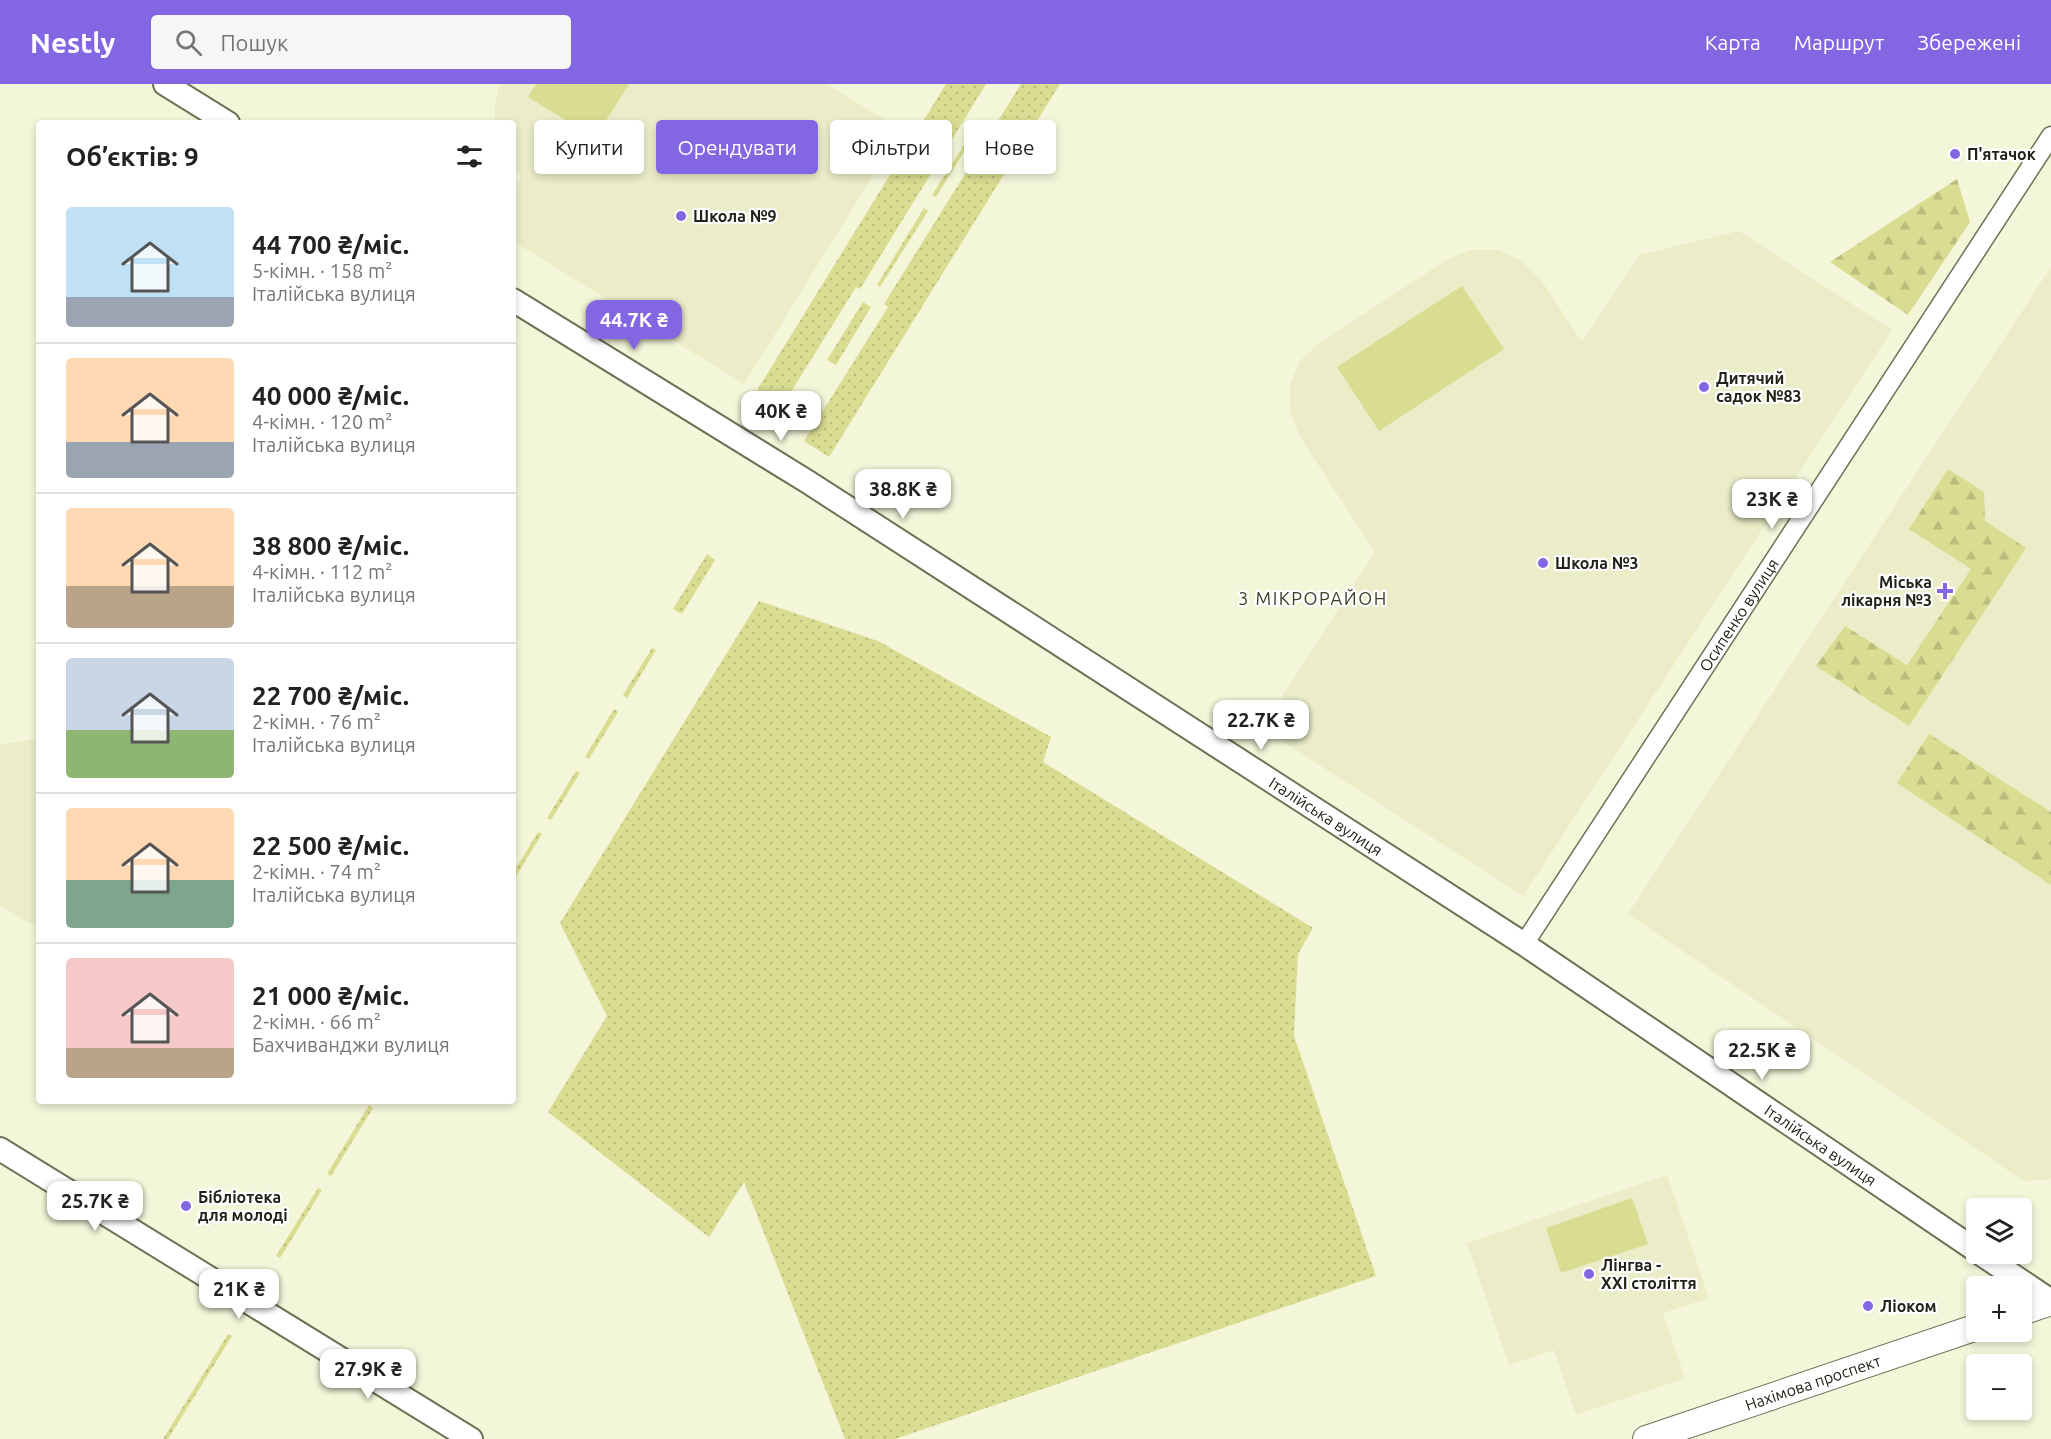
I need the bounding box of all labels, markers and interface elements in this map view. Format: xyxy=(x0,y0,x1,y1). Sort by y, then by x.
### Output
search box xyxy=(151,15,571,69)
icon: search xyxy=(172,26,205,59)
text: Nestly xyxy=(30,27,115,58)
text: Пошук xyxy=(220,30,288,55)
text: Карта xyxy=(1705,30,1761,54)
text: Маршрут xyxy=(1794,30,1884,54)
text: Збережені xyxy=(1917,30,2021,54)
chip: Купити xyxy=(534,120,644,174)
chip: Орендувати xyxy=(656,120,818,174)
chip: Фільтри xyxy=(830,120,952,174)
chip: Нове xyxy=(964,120,1056,174)
icon: filters xyxy=(453,140,486,173)
text: Об’єктів: 9 xyxy=(66,142,199,171)
place label: П'ятачок xyxy=(1967,145,2036,163)
marker: П'ятачок xyxy=(1948,147,1962,161)
place label: Школа №9 xyxy=(693,207,777,225)
marker: Школа №9 xyxy=(674,209,688,223)
text: 44 700 ₴/міс. xyxy=(252,230,409,259)
icon: home xyxy=(114,231,186,303)
text: 5-кімн. · 158 m² xyxy=(252,259,392,282)
text: Італійська вулиця xyxy=(252,282,416,305)
pin: 44.7K ₴ xyxy=(579,300,689,351)
text: 44.7K ₴ xyxy=(600,308,668,331)
place label: Дитячий садок №83 xyxy=(1716,369,1801,405)
marker: Дитячий садок №83 xyxy=(1697,380,1711,394)
text: 40 000 ₴/міс. xyxy=(252,381,409,410)
icon: home xyxy=(114,382,186,454)
pin: 40K ₴ xyxy=(739,391,823,442)
text: 40K ₴ xyxy=(755,399,807,422)
text: 4-кімн. · 120 m² xyxy=(252,410,392,433)
text: Італійська вулиця xyxy=(252,433,416,456)
pin: 38.8K ₴ xyxy=(848,469,958,520)
text: 38.8K ₴ xyxy=(869,477,937,500)
pin: 23K ₴ xyxy=(1730,479,1814,530)
text: 23K ₴ xyxy=(1746,487,1798,510)
text: 38 800 ₴/міс. xyxy=(252,531,409,560)
icon: home xyxy=(114,532,186,604)
place label: Школа №3 xyxy=(1555,554,1639,572)
street label: Осипенко вулиця xyxy=(1695,555,1782,675)
marker: Школа №3 xyxy=(1536,556,1550,570)
text: 4-кімн. · 112 m² xyxy=(252,560,392,583)
place label: Міська лікарня №3 xyxy=(1841,573,1932,609)
marker: Міська лікарня №3 xyxy=(1936,582,1954,600)
text: Італійська вулиця xyxy=(252,583,416,606)
district label: 3 МІКРОРАЙОН xyxy=(1238,588,1388,608)
text: 22 700 ₴/міс. xyxy=(252,681,409,710)
icon: home xyxy=(114,682,186,754)
pin: 22.7K ₴ xyxy=(1206,700,1316,751)
text: 22.7K ₴ xyxy=(1227,708,1295,731)
text: 2-кімн. · 76 m² xyxy=(252,710,381,733)
text: Італійська вулиця xyxy=(252,733,416,756)
street label: Італійська вулиця xyxy=(1266,773,1386,859)
text: 22 500 ₴/міс. xyxy=(252,831,409,860)
icon: home xyxy=(114,832,186,904)
text: 2-кімн. · 74 m² xyxy=(252,860,381,883)
text: Італійська вулиця xyxy=(252,883,416,906)
text: 21 000 ₴/міс. xyxy=(252,981,409,1010)
icon: home xyxy=(114,982,186,1054)
text: 2-кімн. · 66 m² xyxy=(252,1010,381,1033)
pin: 22.5K ₴ xyxy=(1707,1030,1817,1081)
text: Бахчиванджи вулиця xyxy=(252,1033,450,1056)
text: 22.5K ₴ xyxy=(1728,1038,1796,1061)
street label: Італійська вулиця xyxy=(1761,1101,1880,1189)
pin: 25.7K ₴ xyxy=(40,1181,150,1232)
place label: Бібліотека для молоді xyxy=(198,1188,288,1224)
text: 25.7K ₴ xyxy=(61,1189,129,1212)
map controls xyxy=(1966,1198,2032,1420)
button: layers xyxy=(1966,1198,2032,1264)
marker: Бібліотека для молоді xyxy=(179,1199,193,1213)
place label: Лінгва - XXI століття xyxy=(1601,1256,1697,1292)
marker: Лінгва - XXI століття xyxy=(1582,1267,1596,1281)
pin: 21K ₴ xyxy=(197,1269,281,1320)
button: + xyxy=(1966,1276,2032,1342)
text: 21K ₴ xyxy=(213,1277,265,1300)
place label: Ліоком xyxy=(1880,1297,1937,1315)
marker: Ліоком xyxy=(1861,1299,1875,1313)
pin: 27.9K ₴ xyxy=(313,1349,423,1400)
street label: Нахімова проспект xyxy=(1743,1351,1883,1414)
button: − xyxy=(1966,1354,2032,1420)
text: 27.9K ₴ xyxy=(334,1357,402,1380)

